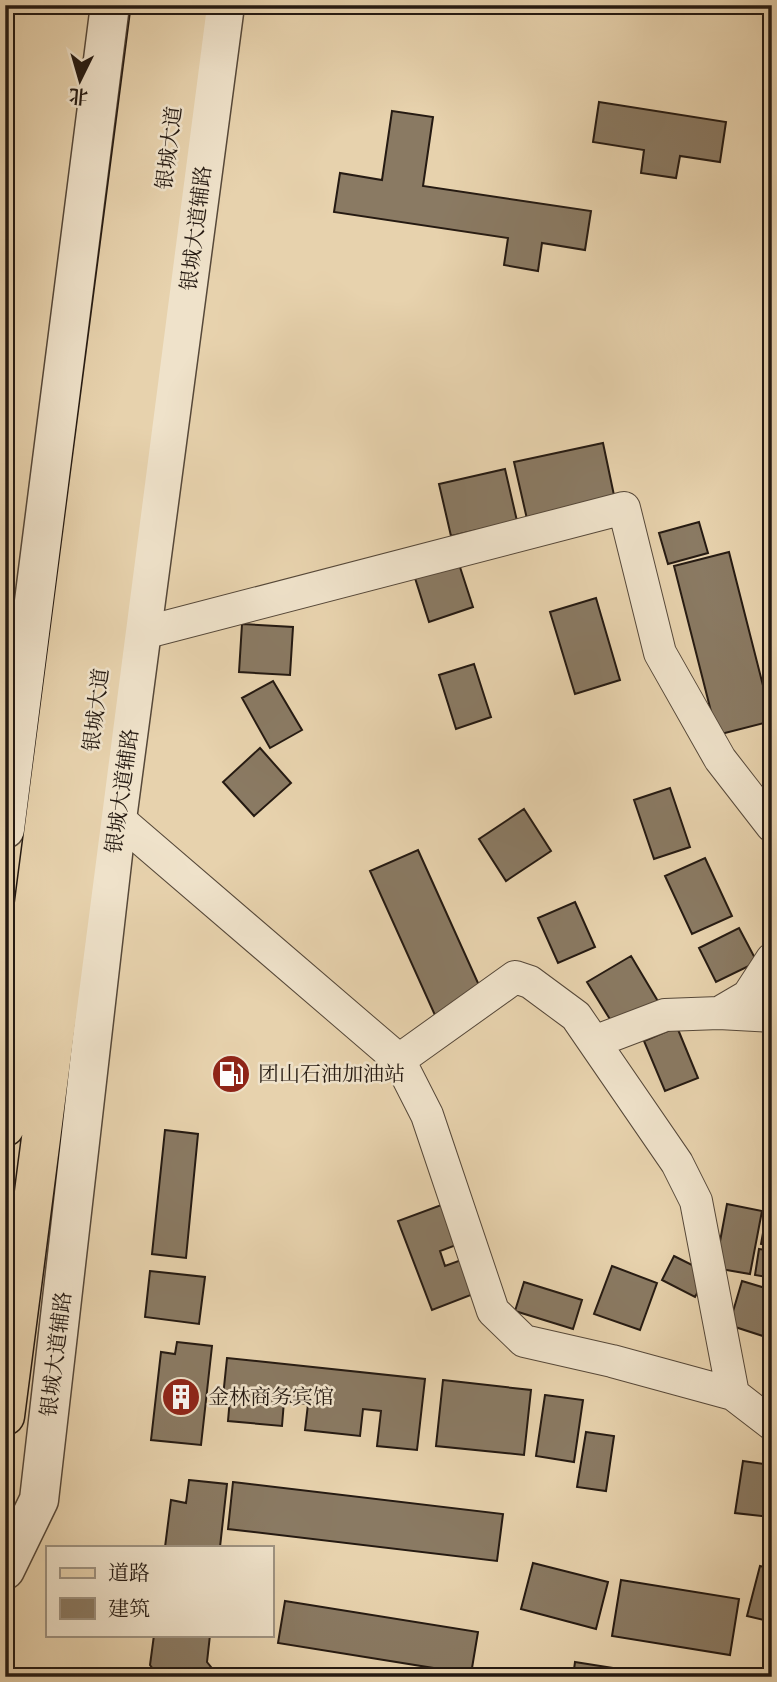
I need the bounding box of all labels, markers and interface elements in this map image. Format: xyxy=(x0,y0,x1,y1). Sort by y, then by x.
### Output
north arrow xyxy=(46,46,116,116)
text: 北 xyxy=(68,83,89,109)
street label: 银城大道 xyxy=(151,105,188,191)
street label: 银城大道辅路 xyxy=(175,164,218,292)
street label: 银城大道 xyxy=(78,667,115,753)
street label: 银城大道辅路 xyxy=(100,727,145,855)
fuel station icon: 团山石油加油站 xyxy=(210,1053,252,1095)
place label: 团山石油加油站 xyxy=(258,1061,405,1088)
street label: 银城大道辅路 xyxy=(35,1290,78,1418)
building icon: 金林商务宾馆 xyxy=(160,1376,202,1418)
place label: 金林商务宾馆 xyxy=(208,1384,334,1411)
legend xyxy=(46,1546,273,1636)
text: 道路 xyxy=(108,1560,150,1587)
text: 建筑 xyxy=(108,1596,150,1623)

